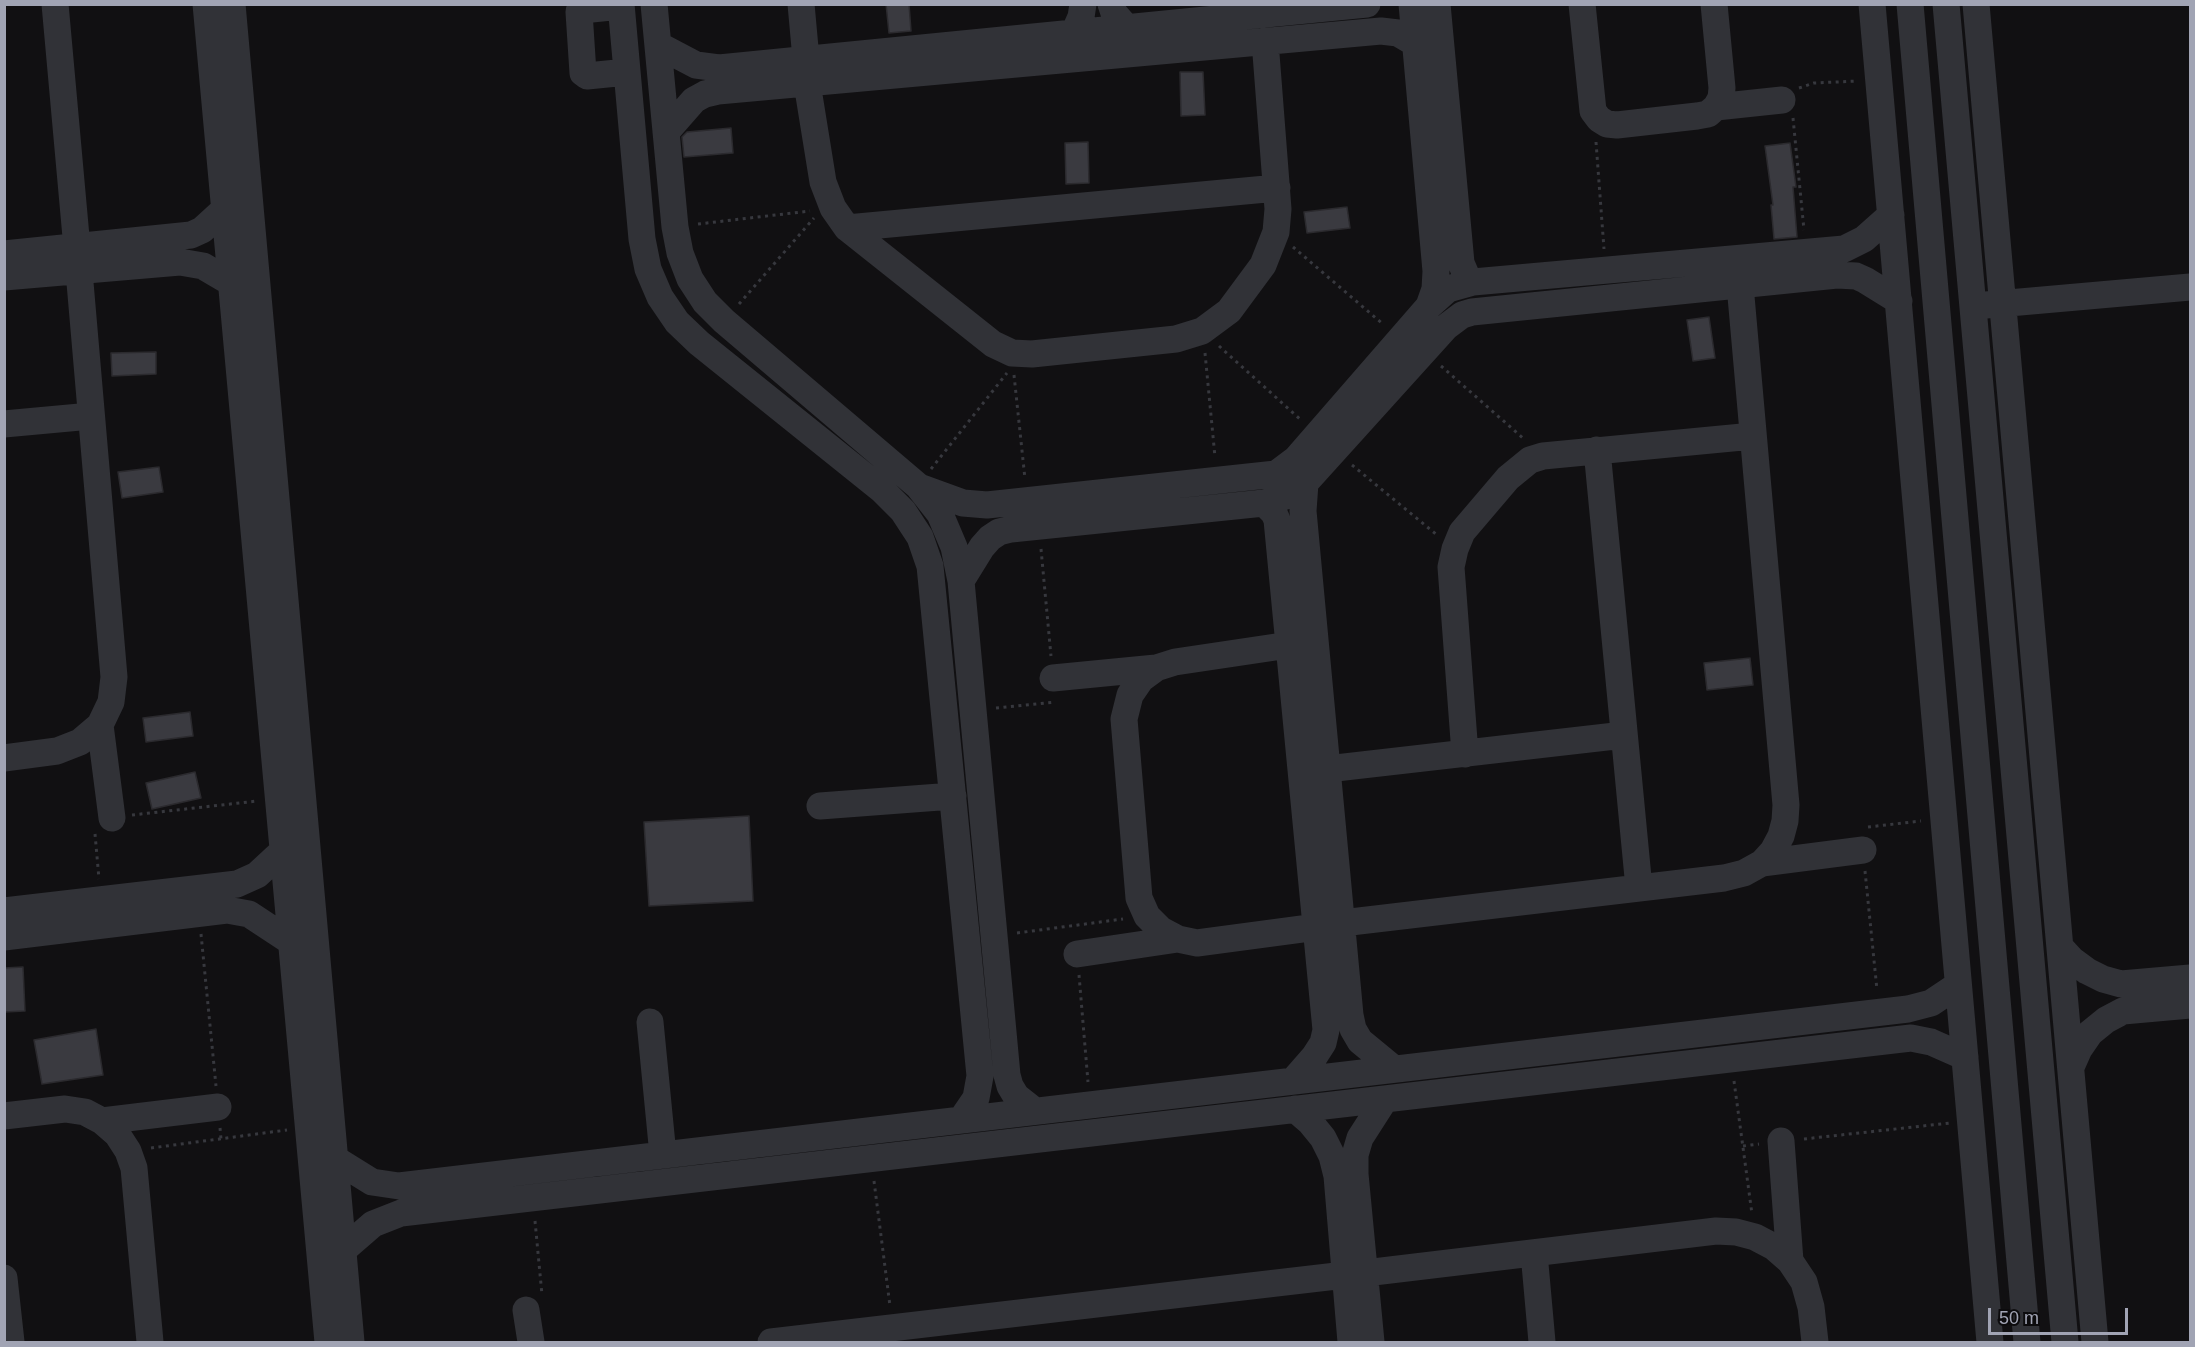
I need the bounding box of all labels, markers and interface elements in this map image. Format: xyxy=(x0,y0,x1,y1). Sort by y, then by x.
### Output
scale bar xyxy=(1991,1296,2130,1334)
text: 50 m xyxy=(1999,1308,2039,1328)

